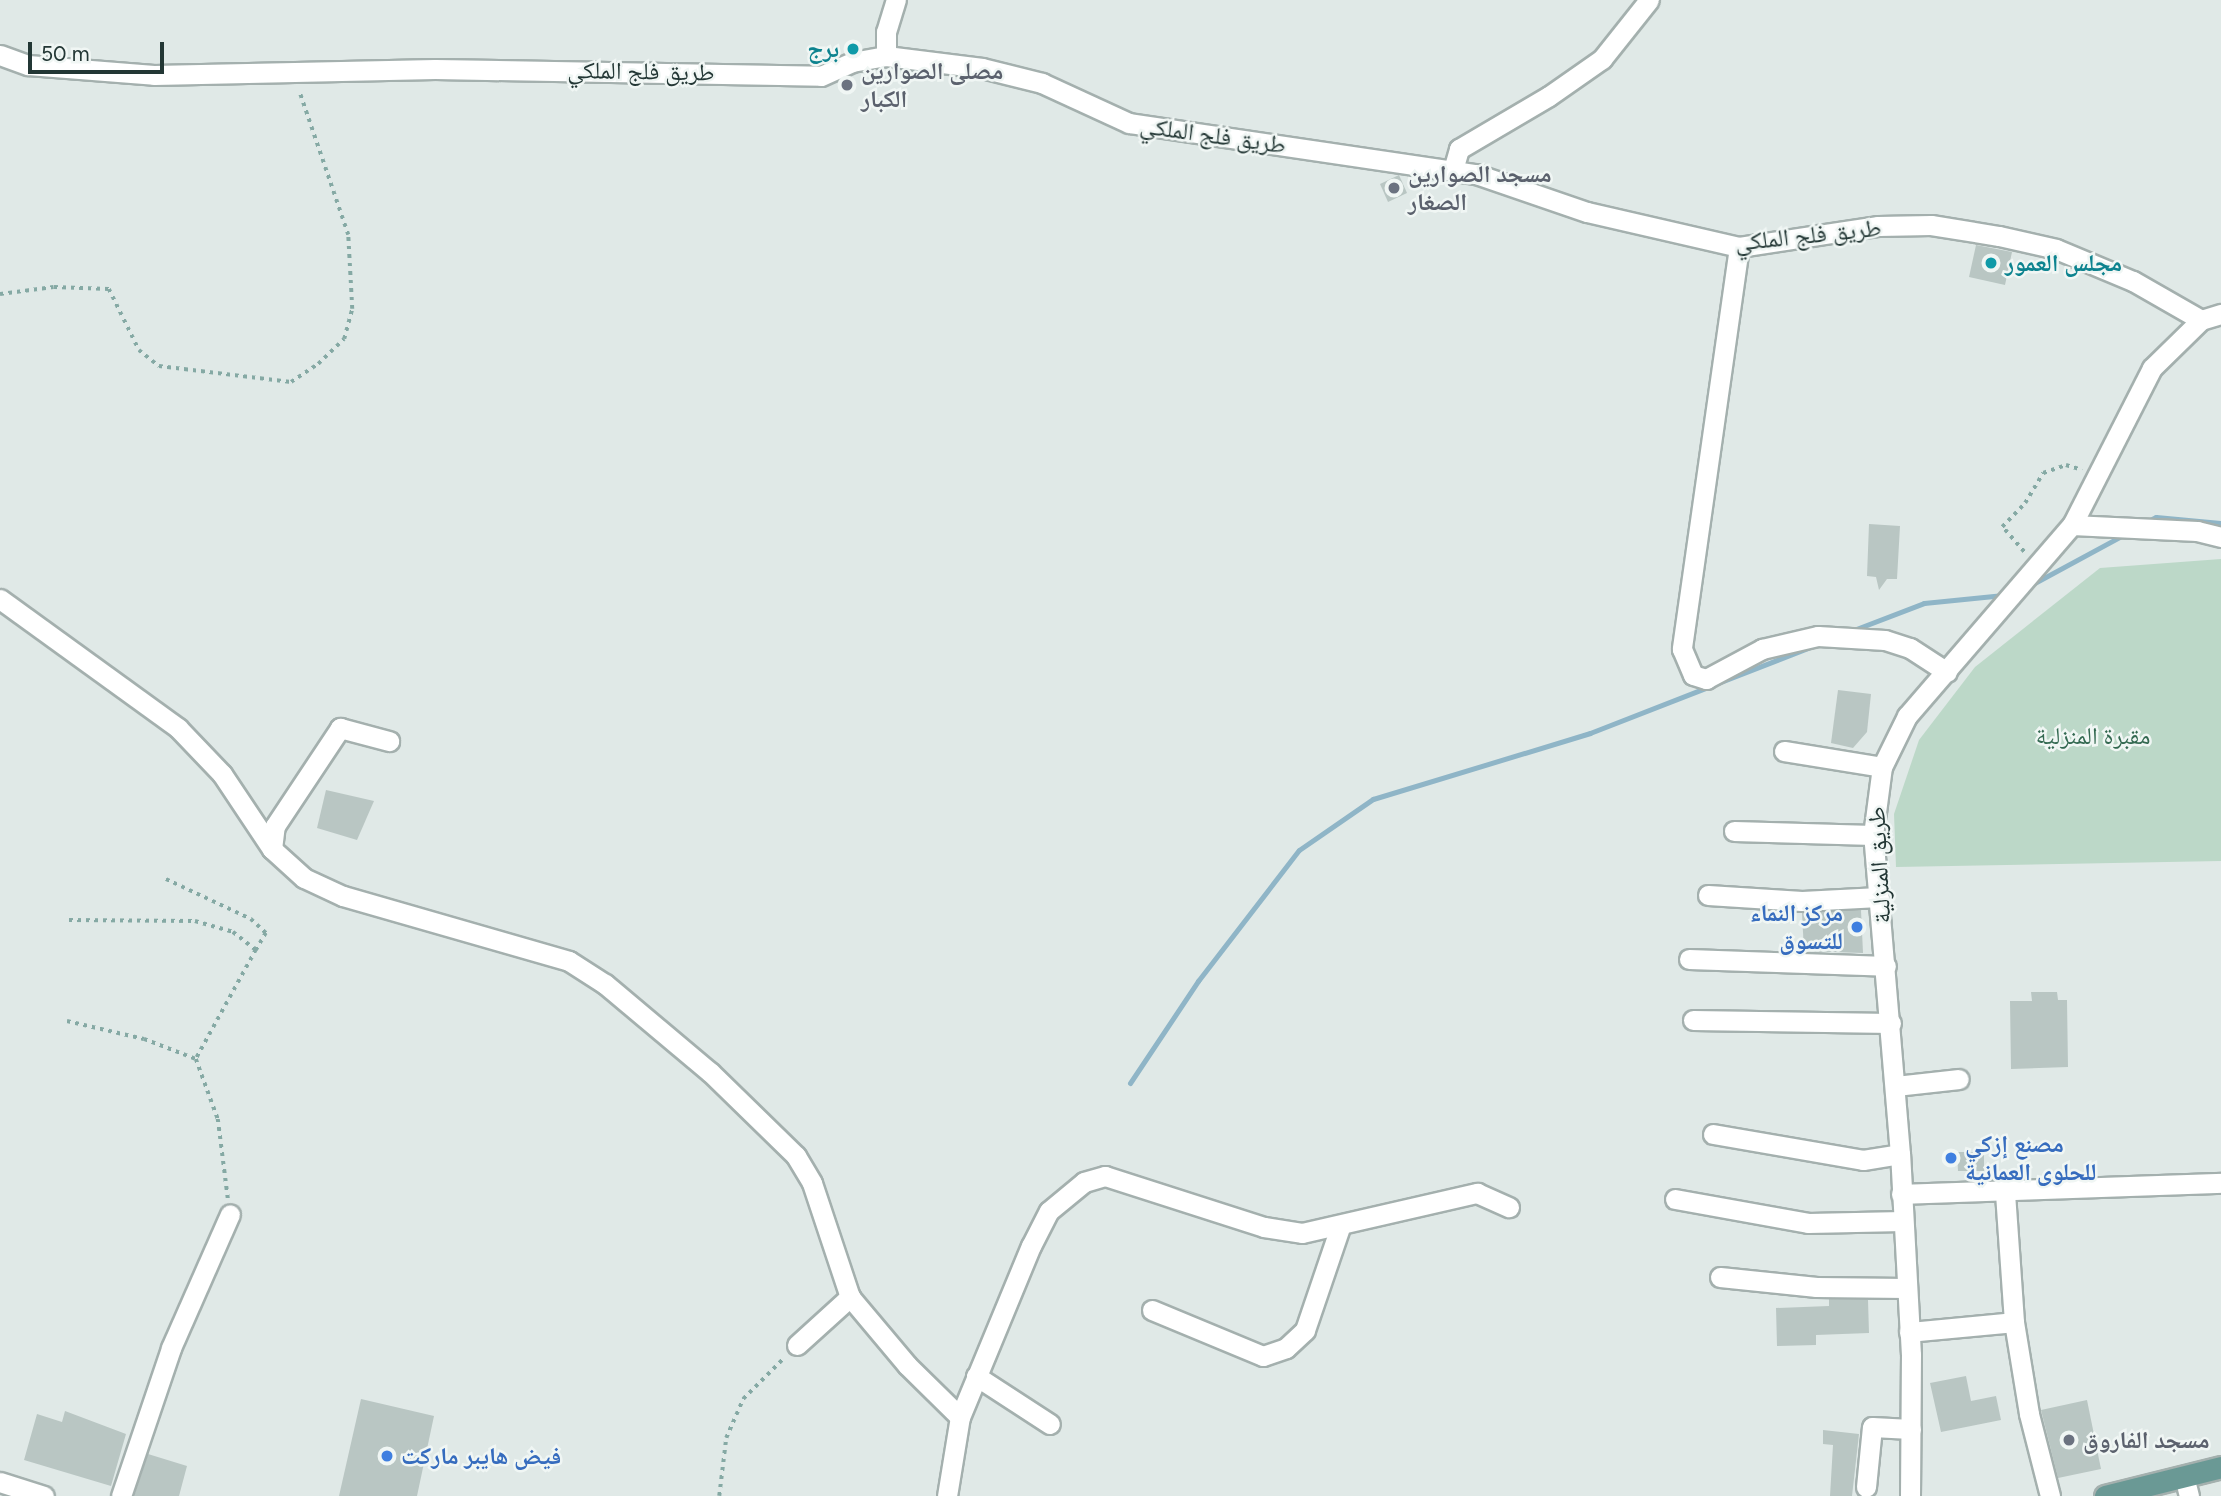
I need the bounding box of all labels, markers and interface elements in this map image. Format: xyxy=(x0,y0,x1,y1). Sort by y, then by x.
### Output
scale bar xyxy=(32,28,168,72)
place label: برج xyxy=(807,35,839,63)
text: 50 m xyxy=(41,41,90,66)
marker: برج xyxy=(845,41,861,57)
street label: طريق فلج الملكي xyxy=(567,55,715,87)
place label: مصلى الصوارين الكبار xyxy=(861,57,1003,113)
marker: مصلى الصوارين الكبار xyxy=(839,77,855,93)
street label: طريق فلج الملكي xyxy=(1138,111,1288,159)
place label: مسجد الصوارين الصغار xyxy=(1408,160,1552,216)
marker: مسجد الصوارين الصغار xyxy=(1386,180,1402,196)
street label: طريق فلج الملكي xyxy=(1733,213,1883,257)
place label: مجلس العمور xyxy=(2005,249,2122,277)
marker: مجلس العمور xyxy=(1983,255,1999,271)
park label: مقبرة المنزلية xyxy=(2036,722,2150,750)
street label: طريق المنزلية xyxy=(1862,806,1896,924)
place label: مركز النماء للتسوق xyxy=(1750,899,1843,955)
marker: مركز النماء للتسوق xyxy=(1849,919,1865,935)
place label: مصنع إزكي للحلوى العمانية xyxy=(1965,1130,2096,1186)
marker: مصنع إزكي للحلوى العمانية xyxy=(1943,1150,1959,1166)
place label: مسجد الفاروق xyxy=(2083,1426,2210,1454)
marker: مسجد الفاروق xyxy=(2061,1432,2077,1448)
place label: فيض هايبر ماركت xyxy=(401,1442,561,1470)
marker: فيض هايبر ماركت xyxy=(379,1448,395,1464)

